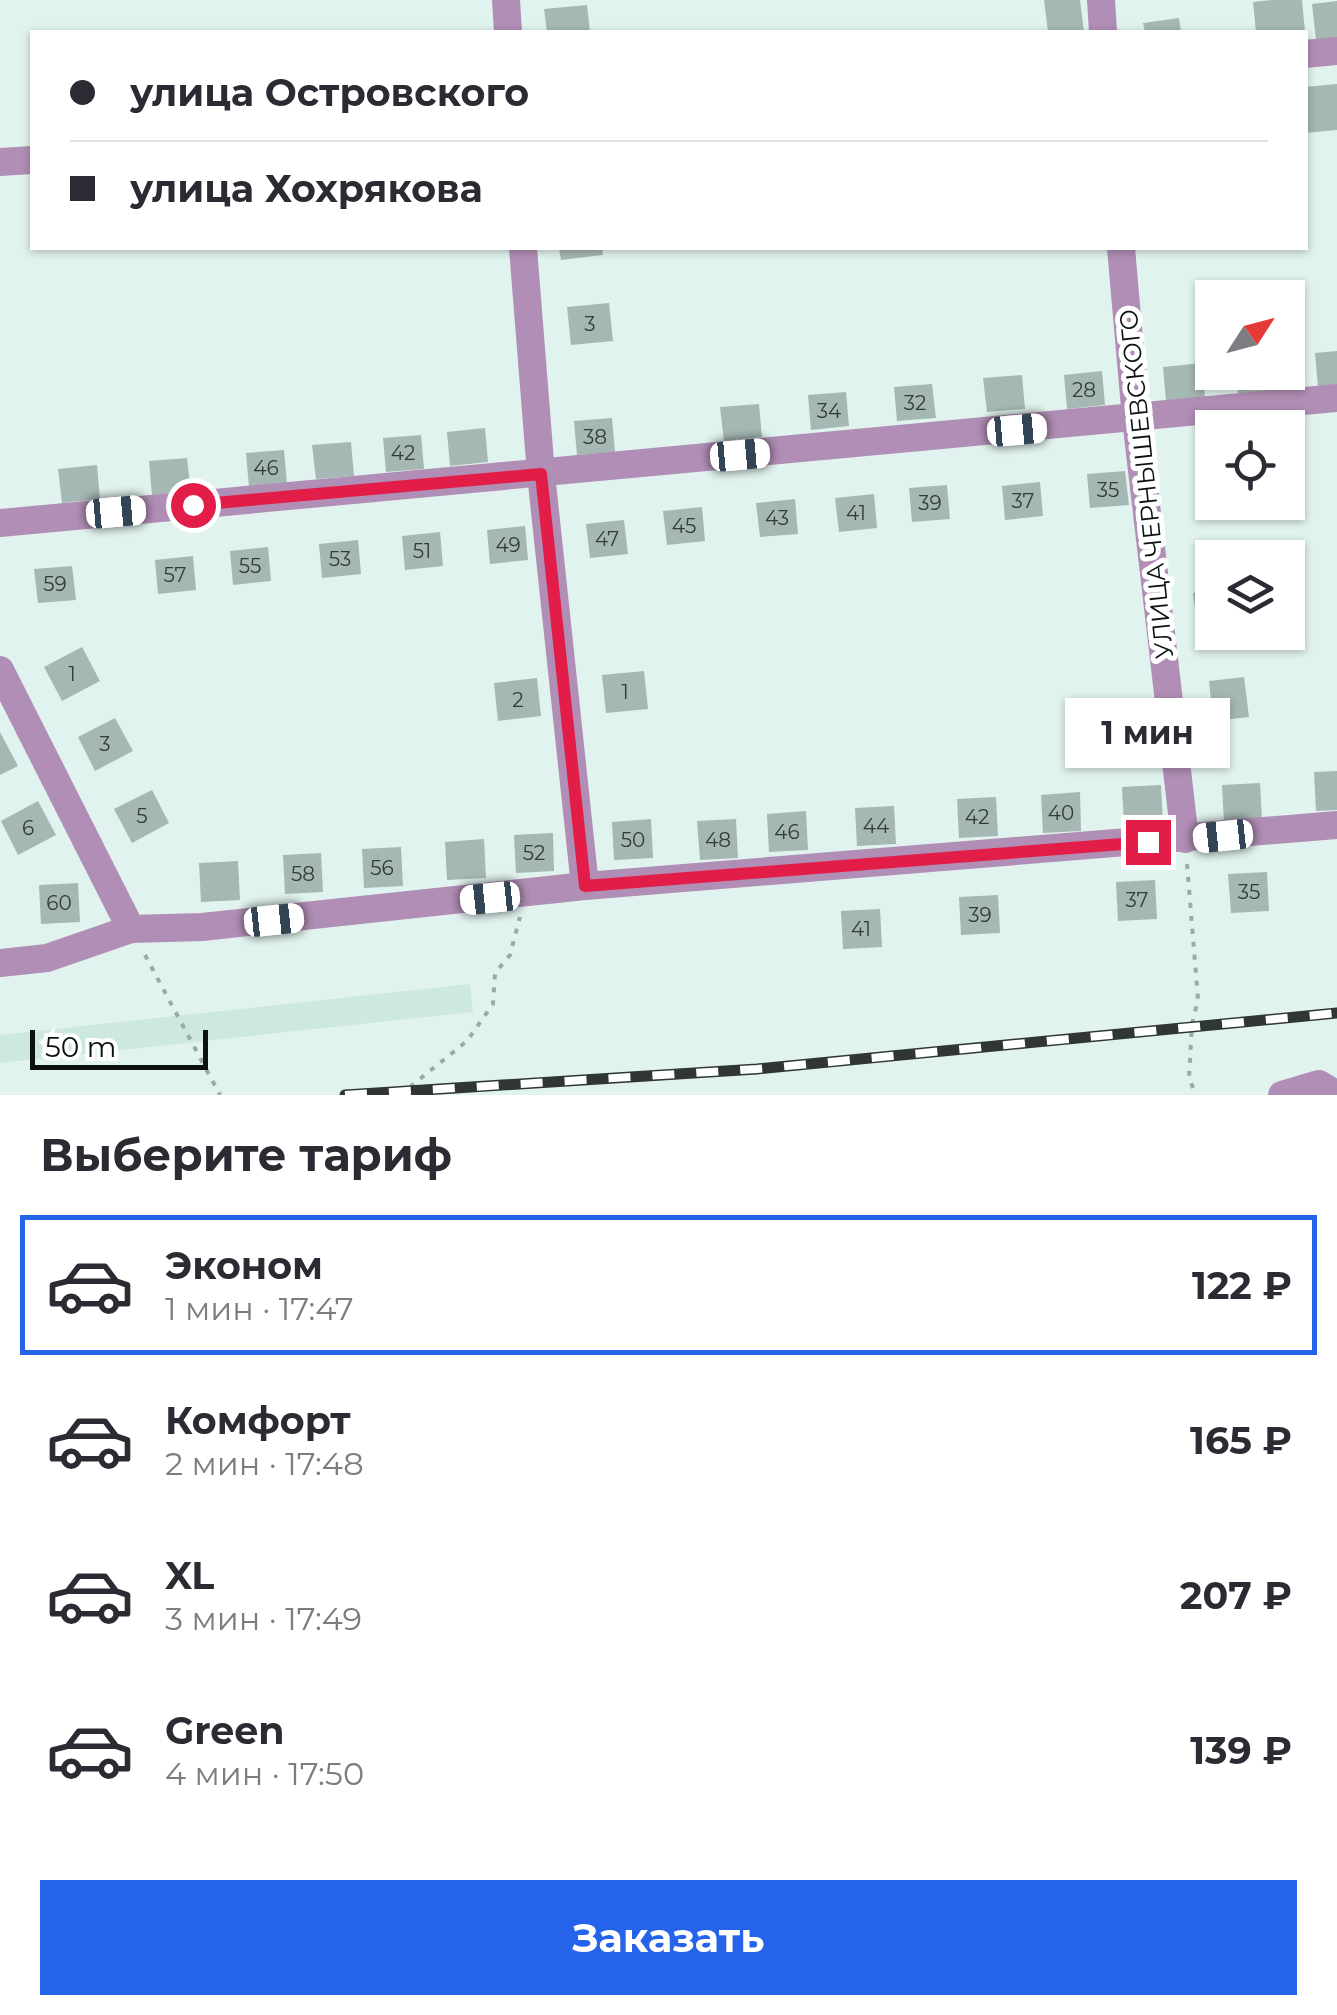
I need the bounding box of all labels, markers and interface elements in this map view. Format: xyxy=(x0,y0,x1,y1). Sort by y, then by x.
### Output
text: улица Островского xyxy=(130,69,529,116)
text: улица Хохрякова xyxy=(130,165,483,212)
north arrow xyxy=(1195,280,1305,390)
map controls xyxy=(1195,280,1305,650)
street label: УЛИЦА ЧЕРНЫШЕВСКОГО xyxy=(1113,308,1179,660)
house number: 3 xyxy=(584,312,596,336)
house number: 28 xyxy=(1072,378,1096,402)
house number: 32 xyxy=(904,391,926,415)
house number: 34 xyxy=(817,399,841,423)
button: locate xyxy=(1195,410,1305,520)
car xyxy=(986,412,1048,448)
house number: 38 xyxy=(583,425,607,449)
car xyxy=(709,437,771,473)
house number: 42 xyxy=(391,441,415,465)
house number: 46 xyxy=(253,456,279,480)
house number: 35 xyxy=(1097,478,1119,502)
route start xyxy=(171,483,216,528)
house number: 37 xyxy=(1012,489,1034,513)
house number: 39 xyxy=(918,491,942,515)
car xyxy=(85,494,147,530)
house number: 41 xyxy=(846,501,866,525)
house number: 43 xyxy=(765,506,789,530)
house number: 45 xyxy=(672,514,696,538)
house number: 47 xyxy=(595,527,619,551)
house number: 49 xyxy=(495,533,521,557)
house number: 51 xyxy=(413,539,431,563)
button: layers xyxy=(1195,540,1305,650)
house number: 53 xyxy=(329,547,351,571)
house number: 55 xyxy=(239,554,261,578)
house number: 57 xyxy=(164,563,186,587)
house number: 59 xyxy=(43,572,67,596)
house number: 1 xyxy=(68,662,76,686)
house number: 1 xyxy=(621,680,629,704)
house number: 2 xyxy=(512,688,524,712)
callout: 1 мин xyxy=(1066,697,1230,767)
text: 1 мин xyxy=(1101,713,1194,752)
house number: 3 xyxy=(99,732,111,756)
house number: 40 xyxy=(1048,801,1074,825)
house number: 5 xyxy=(136,804,148,828)
house number: 42 xyxy=(965,805,989,829)
house number: 44 xyxy=(863,814,889,838)
house number: 6 xyxy=(22,816,34,840)
car xyxy=(1192,818,1254,854)
house number: 46 xyxy=(774,820,800,844)
route end xyxy=(1126,820,1171,865)
house number: 50 xyxy=(621,828,645,852)
house number: 48 xyxy=(705,828,731,852)
house number: 52 xyxy=(523,841,545,865)
house number: 56 xyxy=(370,856,394,880)
house number: 58 xyxy=(291,862,315,886)
car xyxy=(459,880,521,916)
house number: 35 xyxy=(1238,880,1260,904)
house number: 37 xyxy=(1126,888,1148,912)
house number: 60 xyxy=(46,891,72,915)
car xyxy=(243,902,305,938)
house number: 39 xyxy=(968,903,992,927)
house number: 41 xyxy=(851,917,871,941)
scale bar xyxy=(30,1025,208,1070)
text: 50 m xyxy=(45,1030,116,1064)
text: Выберите тариф xyxy=(40,1127,452,1182)
icon: car xyxy=(45,1240,135,1330)
text: Эконом xyxy=(165,1242,323,1289)
text: 122 ₽ xyxy=(1192,1262,1292,1309)
text: 1 мин · 17:47 xyxy=(165,1289,354,1328)
icon: car xyxy=(45,1395,135,1485)
text: Комфорт xyxy=(165,1397,351,1444)
text: 165 ₽ xyxy=(1190,1417,1292,1464)
text: 2 мин · 17:48 xyxy=(165,1444,364,1483)
icon: car xyxy=(45,1550,135,1640)
text: XL xyxy=(165,1552,214,1599)
text: 207 ₽ xyxy=(1180,1572,1292,1619)
text: 3 мин · 17:49 xyxy=(165,1599,362,1638)
icon: car xyxy=(45,1705,135,1795)
text: Green xyxy=(165,1707,285,1754)
text: 139 ₽ xyxy=(1190,1727,1292,1774)
text: 4 мин · 17:50 xyxy=(165,1754,364,1793)
button: Заказать xyxy=(40,1880,1297,1995)

